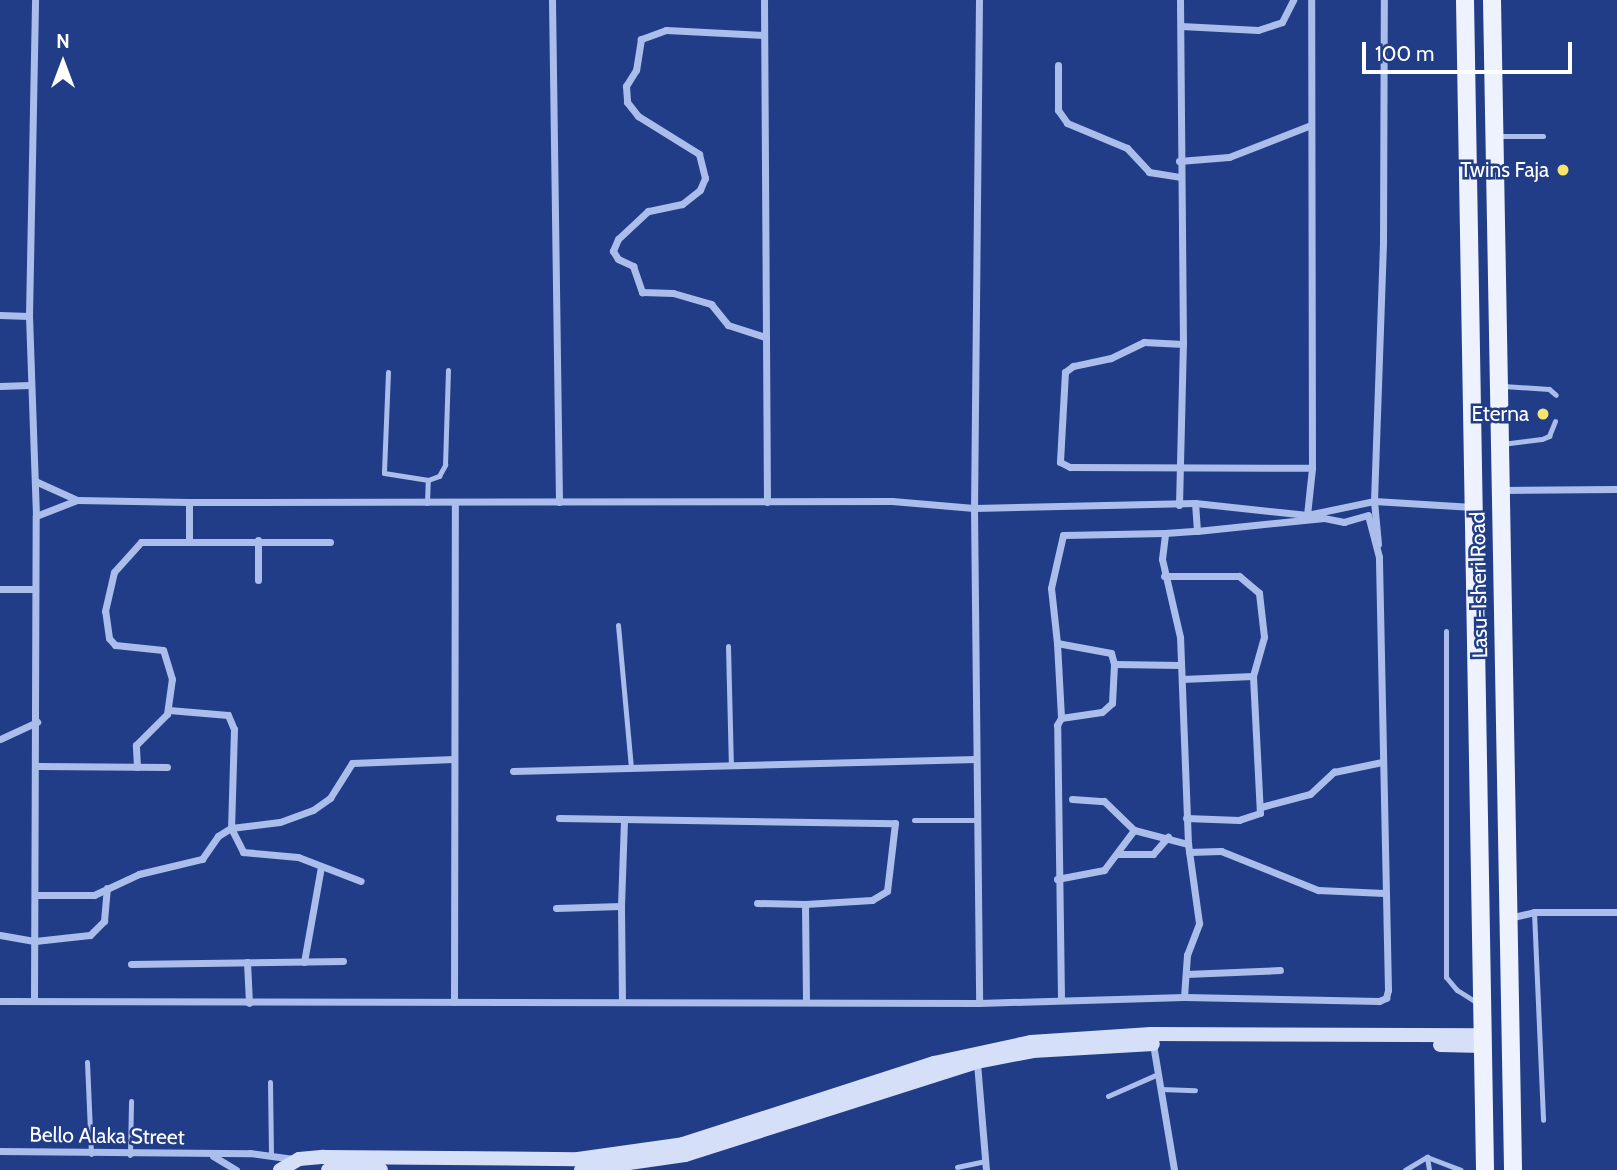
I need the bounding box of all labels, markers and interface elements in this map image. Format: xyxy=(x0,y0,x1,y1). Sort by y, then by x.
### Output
north arrow xyxy=(28,28,98,98)
scale bar xyxy=(1365,28,1575,72)
text: N xyxy=(56,30,70,53)
text: 100 m xyxy=(1375,41,1434,66)
place label: Twins Faja xyxy=(1460,157,1549,183)
marker: Twins Faja xyxy=(1555,162,1571,178)
place label: Eterna xyxy=(1471,401,1529,427)
marker: Eterna xyxy=(1535,406,1551,422)
street label: Lasu-Isheri Road xyxy=(1465,512,1493,658)
street label: Bello Alaka Street xyxy=(29,1122,185,1150)

